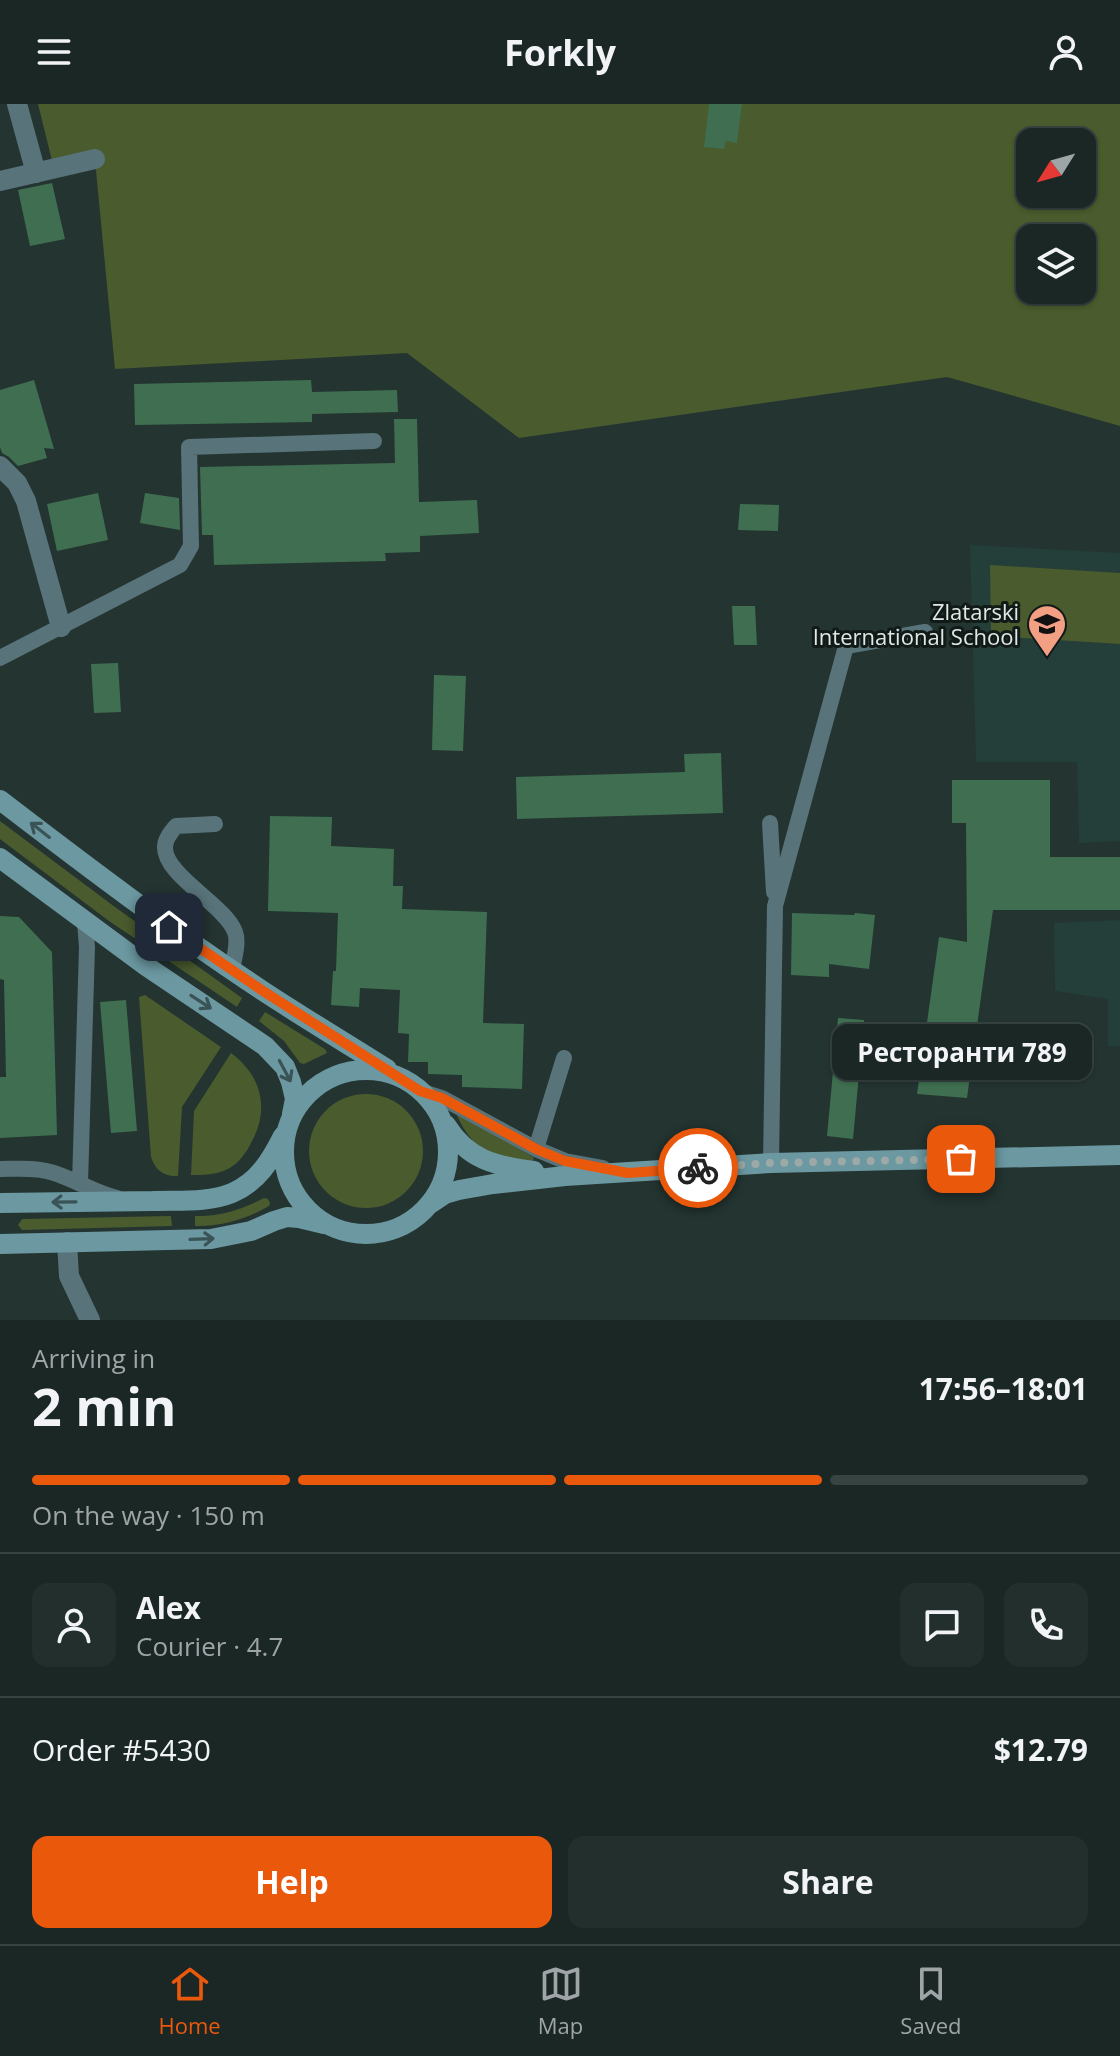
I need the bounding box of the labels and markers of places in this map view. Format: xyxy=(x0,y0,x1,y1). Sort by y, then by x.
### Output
place label: Zlatarski International School xyxy=(813,596,1019,651)
school or university icon: Zlatarski International School xyxy=(1026,603,1068,658)
pin xyxy=(135,893,203,961)
callout: Ресторанти 789 xyxy=(831,1023,1091,1079)
pin xyxy=(927,1125,995,1193)

